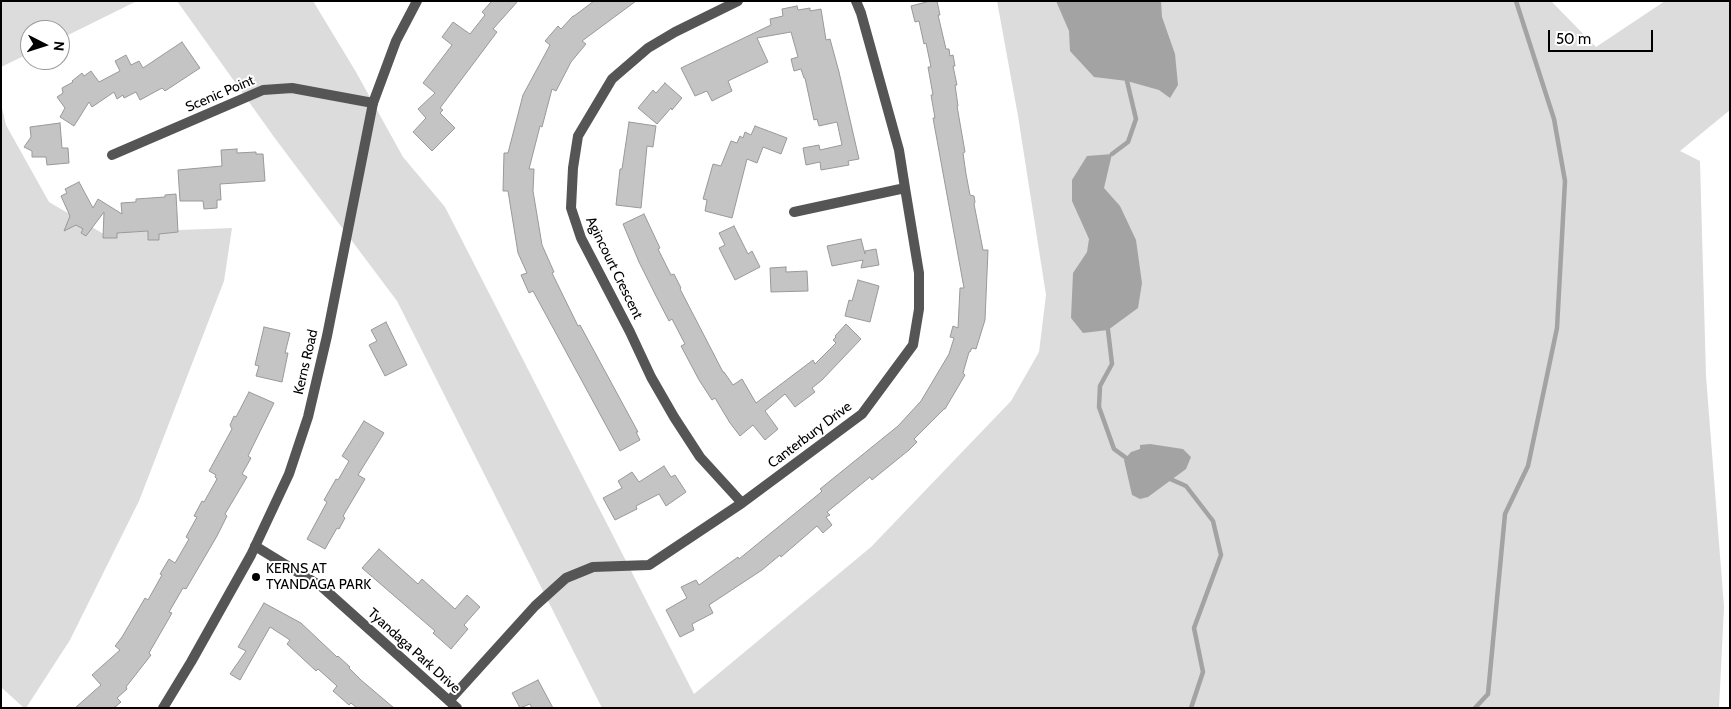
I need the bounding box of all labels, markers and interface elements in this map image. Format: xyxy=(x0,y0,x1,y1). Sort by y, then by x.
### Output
north arrow xyxy=(20,20,70,70)
scale bar xyxy=(1551,20,1656,52)
text: 50 m xyxy=(1556,30,1591,48)
text: N xyxy=(50,41,68,52)
street label: Scenic Point xyxy=(183,72,257,116)
street label: Agincourt Crescent xyxy=(582,214,646,322)
street label: Kerns Road xyxy=(290,328,322,396)
street label: Canterbury Drive xyxy=(765,398,855,472)
place label: KERNS AT TYANDAGA PARK xyxy=(266,561,371,594)
marker: KERNS AT TYANDAGA PARK xyxy=(250,571,262,583)
street label: Tyandaga Park Drive xyxy=(364,605,464,697)

